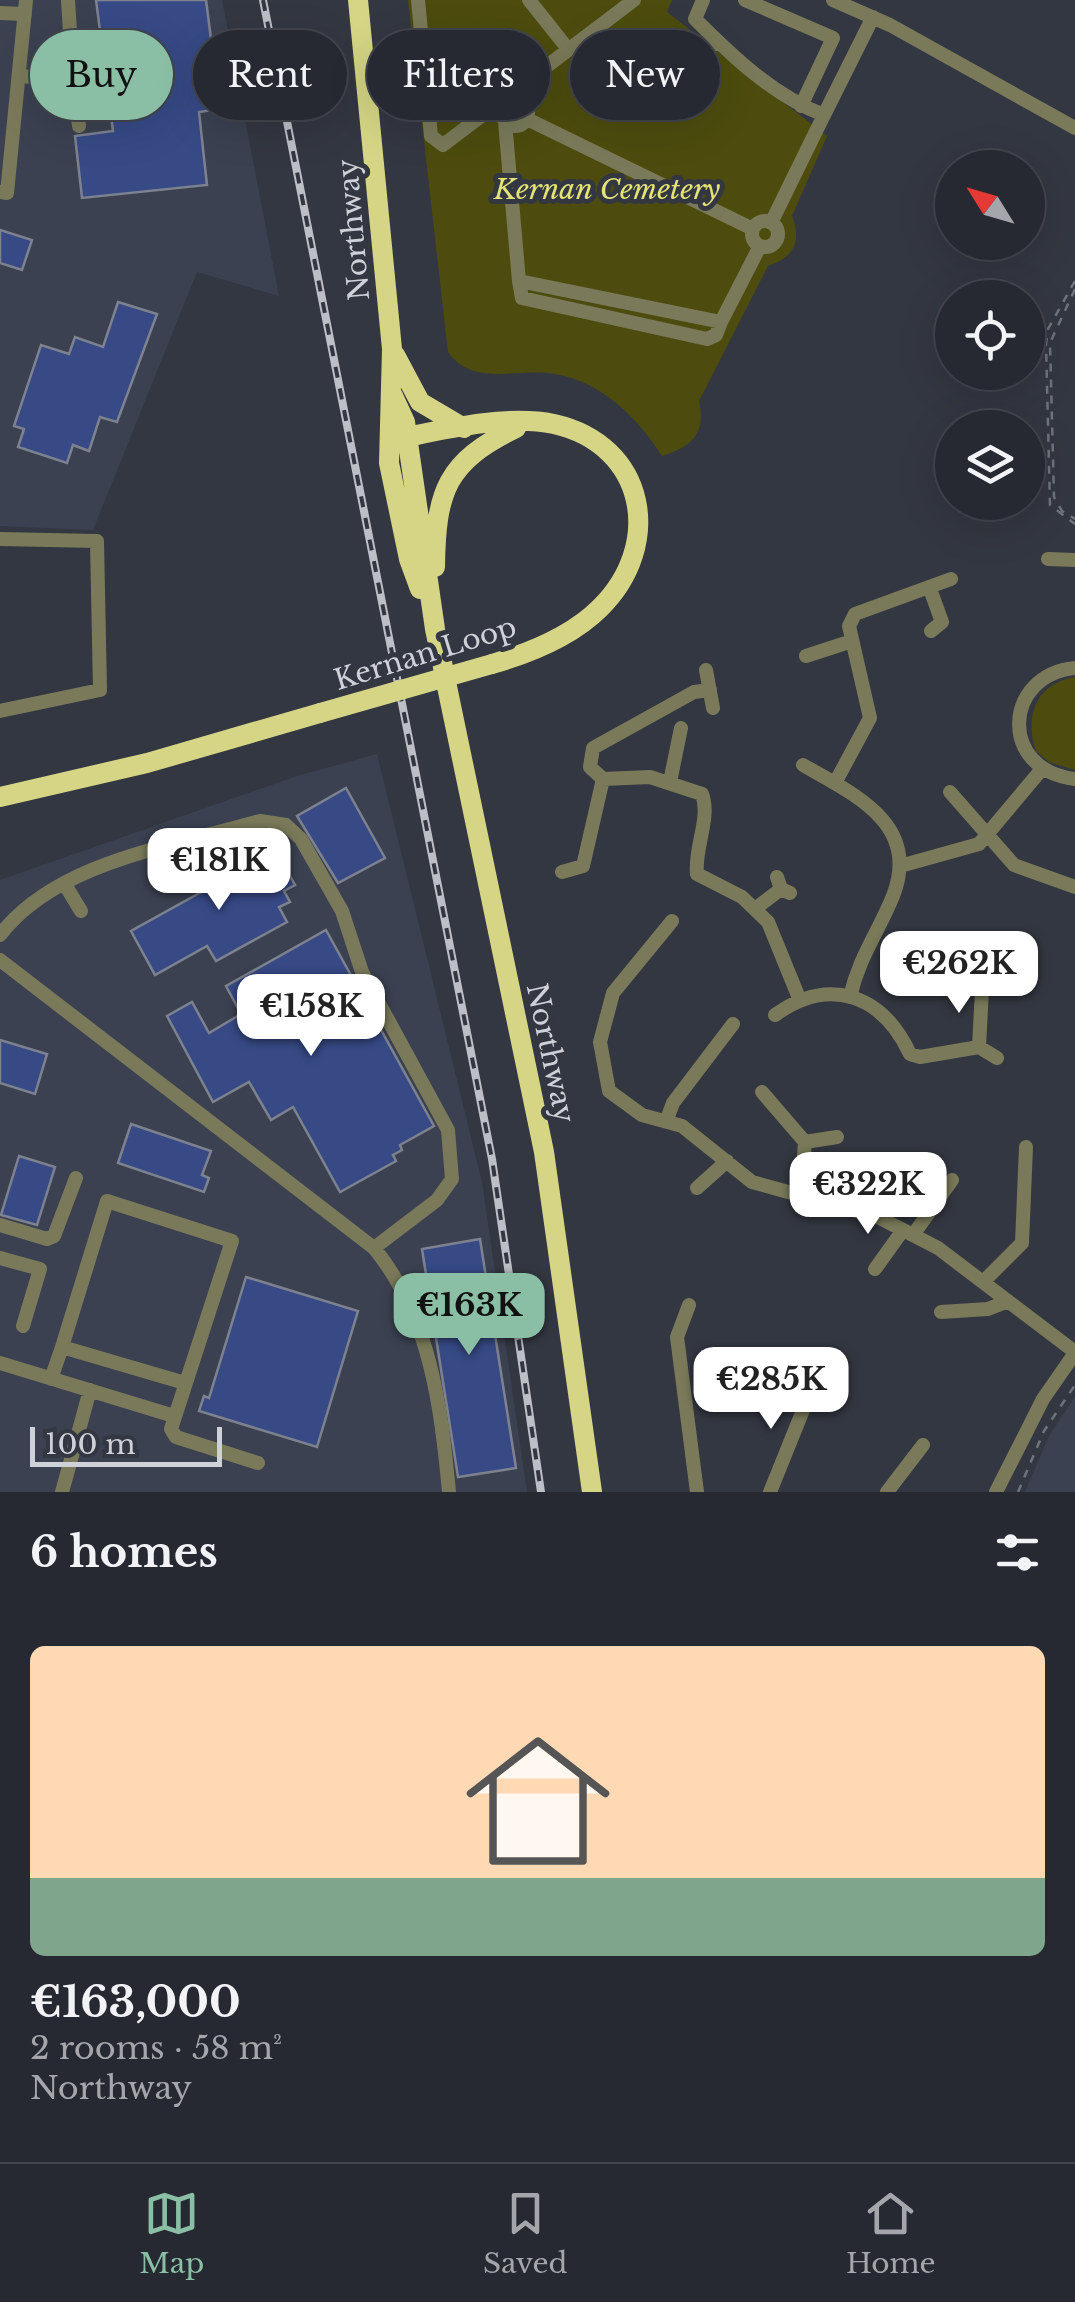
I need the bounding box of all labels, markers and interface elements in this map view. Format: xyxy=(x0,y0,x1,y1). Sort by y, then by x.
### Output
chip: Buy xyxy=(30,30,173,120)
chip: Rent xyxy=(193,30,347,120)
chip: Filters xyxy=(367,30,550,120)
chip: New xyxy=(570,30,720,120)
north arrow xyxy=(935,150,1045,260)
map controls xyxy=(935,150,1045,520)
street label: Northway xyxy=(330,158,377,302)
park label: Kernan Cemetery xyxy=(493,172,721,207)
button: locate xyxy=(935,280,1045,390)
button: layers xyxy=(935,410,1045,520)
street label: Kernan Loop xyxy=(330,609,521,698)
pin: €181K xyxy=(149,828,289,913)
text: €181K xyxy=(170,840,268,880)
pin: €262K xyxy=(889,931,1029,1016)
text: €262K xyxy=(902,943,1016,983)
pin: €158K xyxy=(241,974,381,1059)
street label: Northway xyxy=(519,980,582,1126)
text: €158K xyxy=(259,986,363,1026)
pin: €322K xyxy=(798,1152,938,1237)
text: €322K xyxy=(812,1164,924,1204)
pin: €163K xyxy=(399,1273,539,1358)
text: €163K xyxy=(416,1285,522,1325)
pin: €285K xyxy=(701,1347,841,1432)
text: €285K xyxy=(716,1359,826,1399)
scale bar xyxy=(30,1422,222,1466)
text: 100 m xyxy=(45,1427,136,1462)
icon: filters xyxy=(990,1525,1045,1580)
text: 6 homes xyxy=(30,1526,218,1578)
icon: home xyxy=(448,1711,628,1891)
text: €163,000 xyxy=(30,1976,241,2028)
text: 2 rooms · 58 m² xyxy=(30,2028,282,2068)
text: Northway xyxy=(30,2068,192,2108)
tab: Map xyxy=(139,2186,204,2281)
tab: Saved xyxy=(483,2186,567,2281)
tab: Home xyxy=(846,2186,936,2281)

